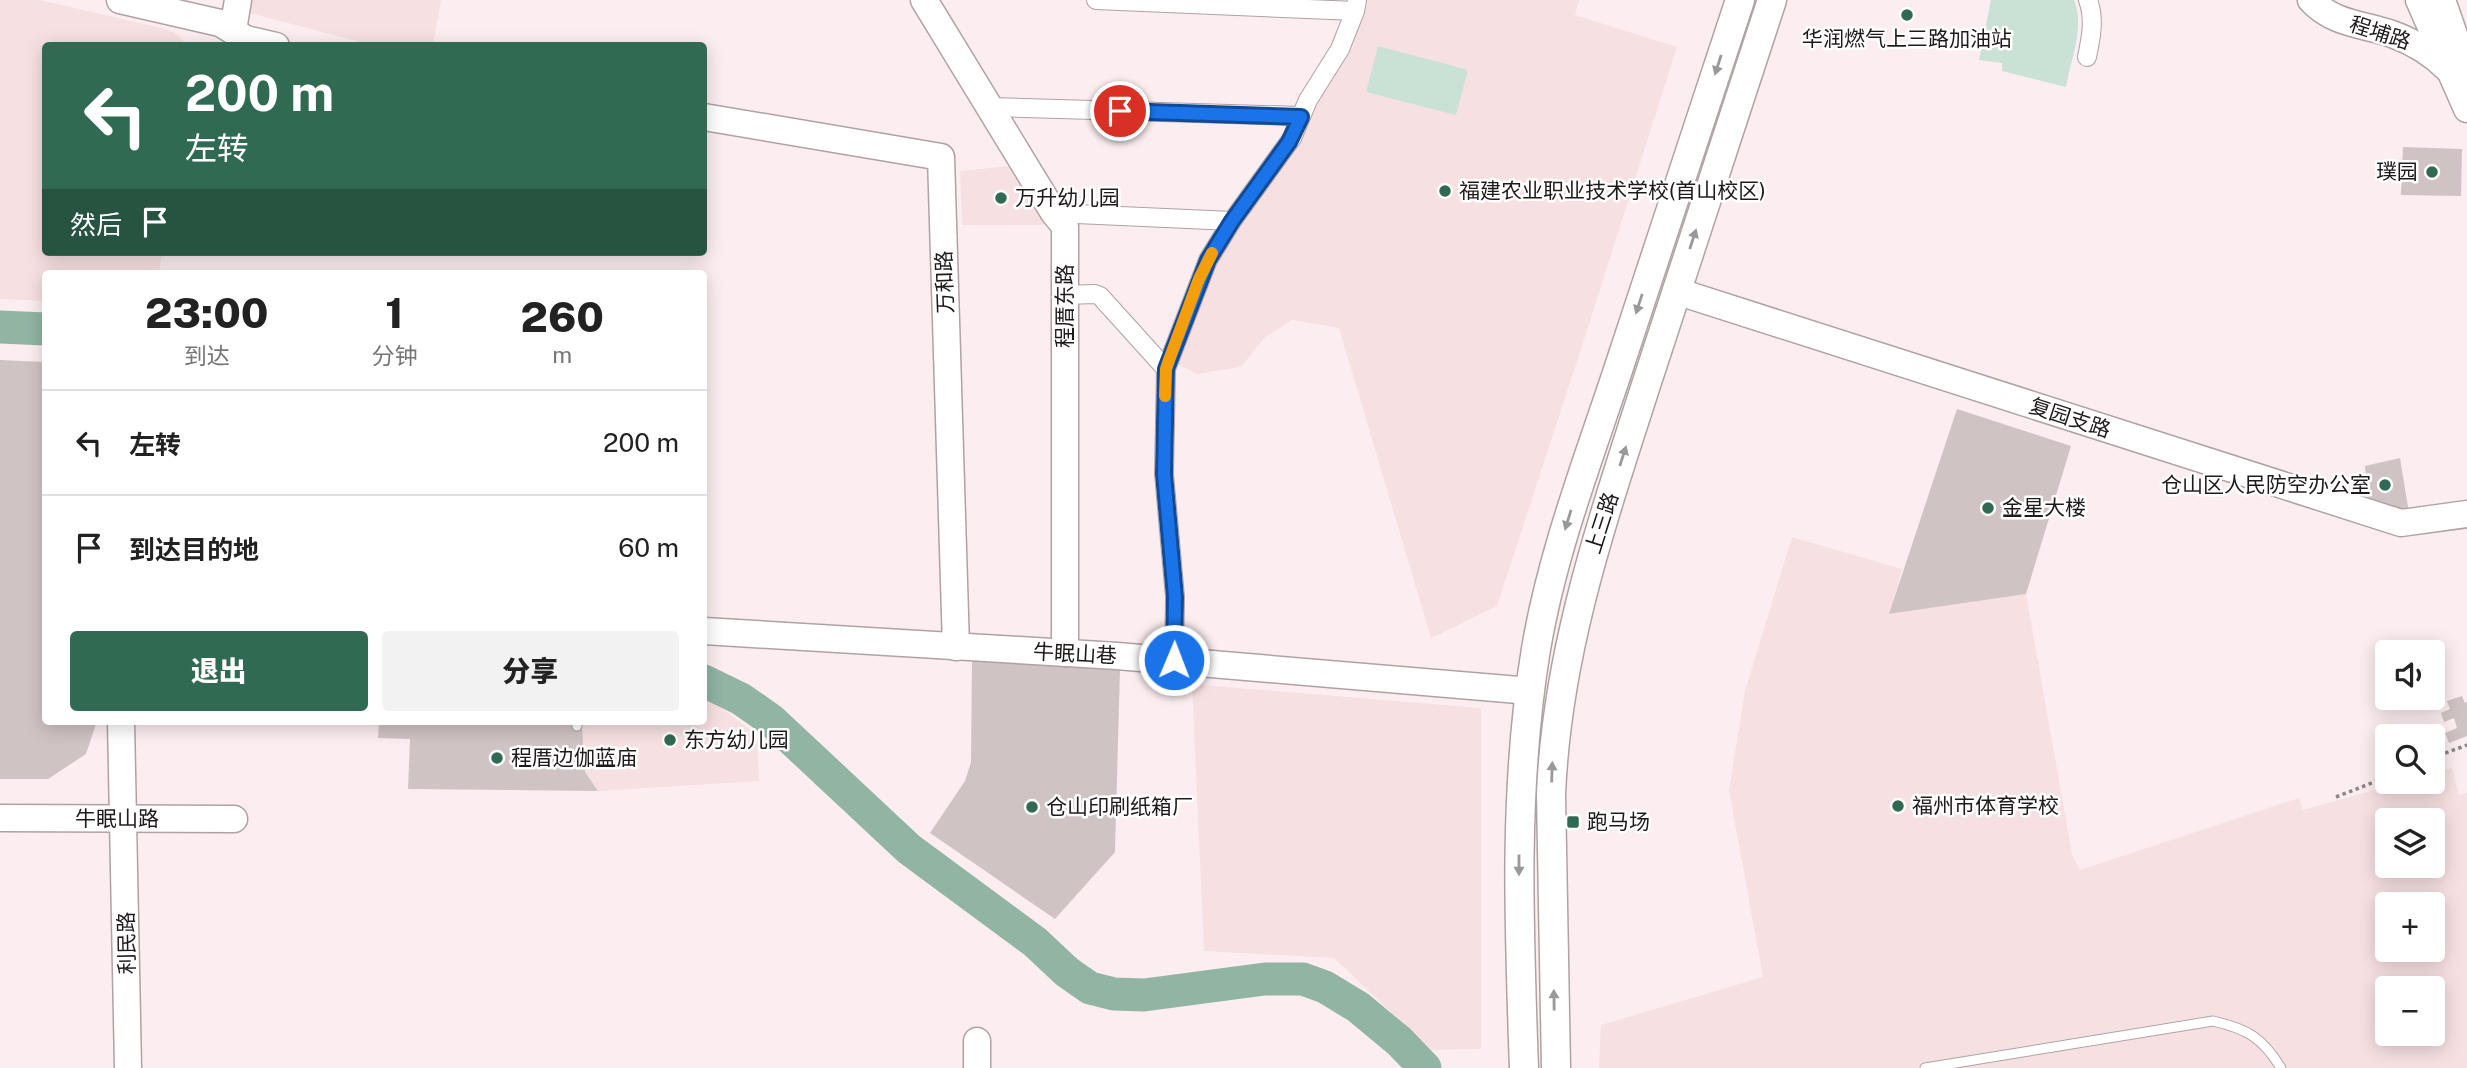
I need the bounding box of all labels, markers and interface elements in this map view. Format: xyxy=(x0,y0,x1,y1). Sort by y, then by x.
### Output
marker: 华润燃气上三路加油站 xyxy=(1899,7,1915,23)
street label: 程埔路 xyxy=(2346,11,2414,54)
place label: 华润燃气上三路加油站 xyxy=(1802,26,2012,51)
one-way arrow xyxy=(1713,54,1723,75)
text: 200 m xyxy=(185,64,334,122)
icon: left xyxy=(70,70,161,161)
pin xyxy=(1090,81,1150,141)
icon: arrive xyxy=(1101,92,1139,130)
text: 左转 xyxy=(185,130,249,167)
place label: 璞园 xyxy=(2376,159,2418,184)
marker: 璞园 xyxy=(2424,164,2440,180)
place label: 福建农业职业技术学校(首山校区) xyxy=(1459,178,1766,203)
marker: 福建农业职业技术学校(首山校区) xyxy=(1437,183,1453,199)
place label: 万升幼儿园 xyxy=(1015,185,1120,210)
marker: 万升幼儿园 xyxy=(993,190,1009,206)
icon: arrive xyxy=(136,203,174,241)
text: 然后 xyxy=(70,209,122,240)
one-way arrow xyxy=(1689,229,1699,250)
street label: 万和路 xyxy=(931,250,958,314)
street label: 程厝东路 xyxy=(1052,264,1077,348)
text: 23:00 xyxy=(145,288,269,337)
text: 1 xyxy=(385,288,404,337)
text: 260 xyxy=(521,292,604,341)
one-way arrow xyxy=(1634,294,1644,315)
text: m xyxy=(552,341,572,368)
text: 到达 xyxy=(184,342,230,369)
text: 分钟 xyxy=(372,342,418,369)
street label: 复园支路 xyxy=(2026,393,2114,442)
icon: left xyxy=(70,424,108,462)
text: 200 m xyxy=(603,427,679,458)
text: 左转 xyxy=(129,429,181,460)
one-way arrow xyxy=(1618,445,1629,466)
place label: 仓山区人民防空办公室 xyxy=(2161,472,2371,497)
marker: 仓山区人民防空办公室 xyxy=(2377,477,2393,493)
street label: 上三路 xyxy=(1580,489,1623,557)
place label: 金星大楼 xyxy=(2002,495,2086,520)
marker: 金星大楼 xyxy=(1980,500,1996,516)
one-way arrow xyxy=(1563,510,1573,531)
icon: arrive xyxy=(70,529,108,567)
text: 60 m xyxy=(618,532,679,563)
text: 到达目的地 xyxy=(129,534,259,565)
position arrow xyxy=(1137,623,1211,697)
button: 退出 xyxy=(70,631,368,711)
button: 分享 xyxy=(382,631,679,711)
street label: 牛眠山巷 xyxy=(1032,639,1118,668)
map controls xyxy=(2375,640,2445,1046)
button: sound xyxy=(2375,640,2445,710)
button: search xyxy=(2375,724,2445,794)
place label: 东方幼儿园 xyxy=(684,727,789,752)
marker: 东方幼儿园 xyxy=(662,732,678,748)
place label: 程厝边伽蓝庙 xyxy=(511,745,637,770)
marker: 程厝边伽蓝庙 xyxy=(489,750,505,766)
one-way arrow xyxy=(1547,761,1558,783)
place label: 福州市体育学校 xyxy=(1912,793,2059,818)
place label: 仓山印刷纸箱厂 xyxy=(1046,794,1193,819)
marker: 福州市体育学校 xyxy=(1890,798,1906,814)
marker: 仓山印刷纸箱厂 xyxy=(1024,799,1040,815)
street label: 牛眠山路 xyxy=(75,806,159,831)
button: layers xyxy=(2375,808,2445,878)
place label: 跑马场 xyxy=(1587,809,1650,834)
marker: 跑马场 xyxy=(1565,814,1581,830)
one-way arrow xyxy=(1513,854,1525,876)
button: + xyxy=(2375,892,2445,962)
street label: 利民路 xyxy=(113,911,140,975)
button: − xyxy=(2375,976,2445,1046)
one-way arrow xyxy=(1548,989,1560,1011)

